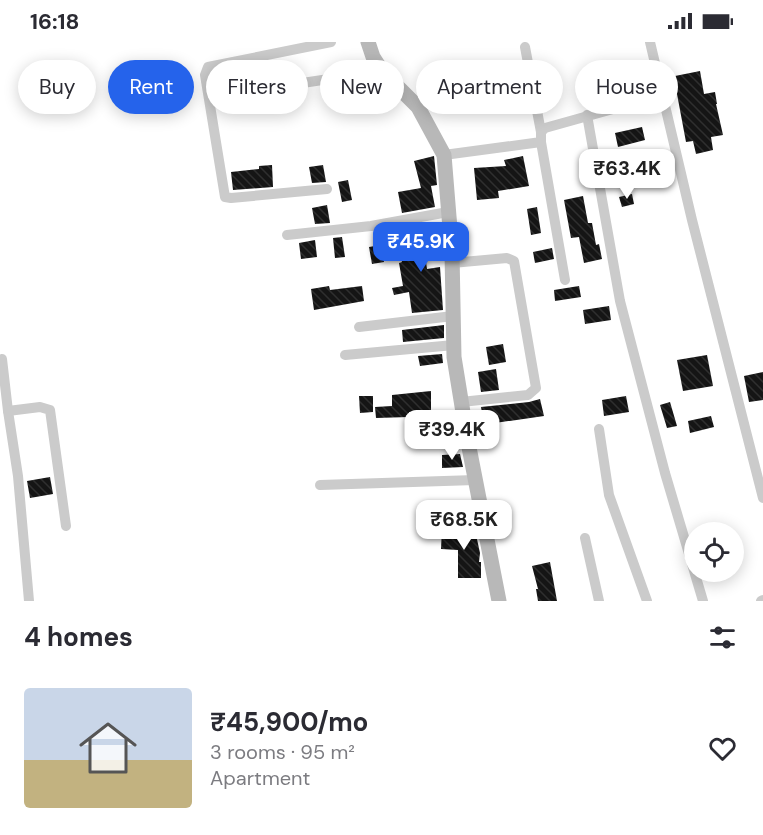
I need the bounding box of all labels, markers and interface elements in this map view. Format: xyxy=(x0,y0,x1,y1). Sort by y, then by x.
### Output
text: 16:18 xyxy=(30,7,79,36)
chip: Buy xyxy=(18,60,96,114)
chip: Rent xyxy=(108,60,194,114)
chip: Filters xyxy=(206,60,308,114)
chip: New xyxy=(320,60,404,114)
chip: Apartment xyxy=(416,60,563,114)
chip: House xyxy=(575,60,678,114)
pin: ₹63.4K xyxy=(578,149,676,200)
text: ₹63.4K xyxy=(593,155,661,181)
pin: ₹45.9K xyxy=(372,222,470,273)
text: ₹45.9K xyxy=(387,228,455,254)
pin: ₹39.4K xyxy=(403,410,501,461)
text: ₹39.4K xyxy=(418,416,486,442)
pin: ₹68.5K xyxy=(415,500,513,551)
text: ₹68.5K xyxy=(430,506,498,532)
map controls xyxy=(684,522,744,582)
button: locate xyxy=(684,522,744,582)
text: 4 homes xyxy=(24,620,133,654)
icon: filters xyxy=(706,621,739,654)
text: ₹45,900/mo xyxy=(210,705,368,739)
icon: home xyxy=(72,712,144,784)
icon: heart xyxy=(706,732,739,765)
text: 3 rooms · 95 m² xyxy=(210,739,355,765)
text: Apartment xyxy=(210,765,310,791)

